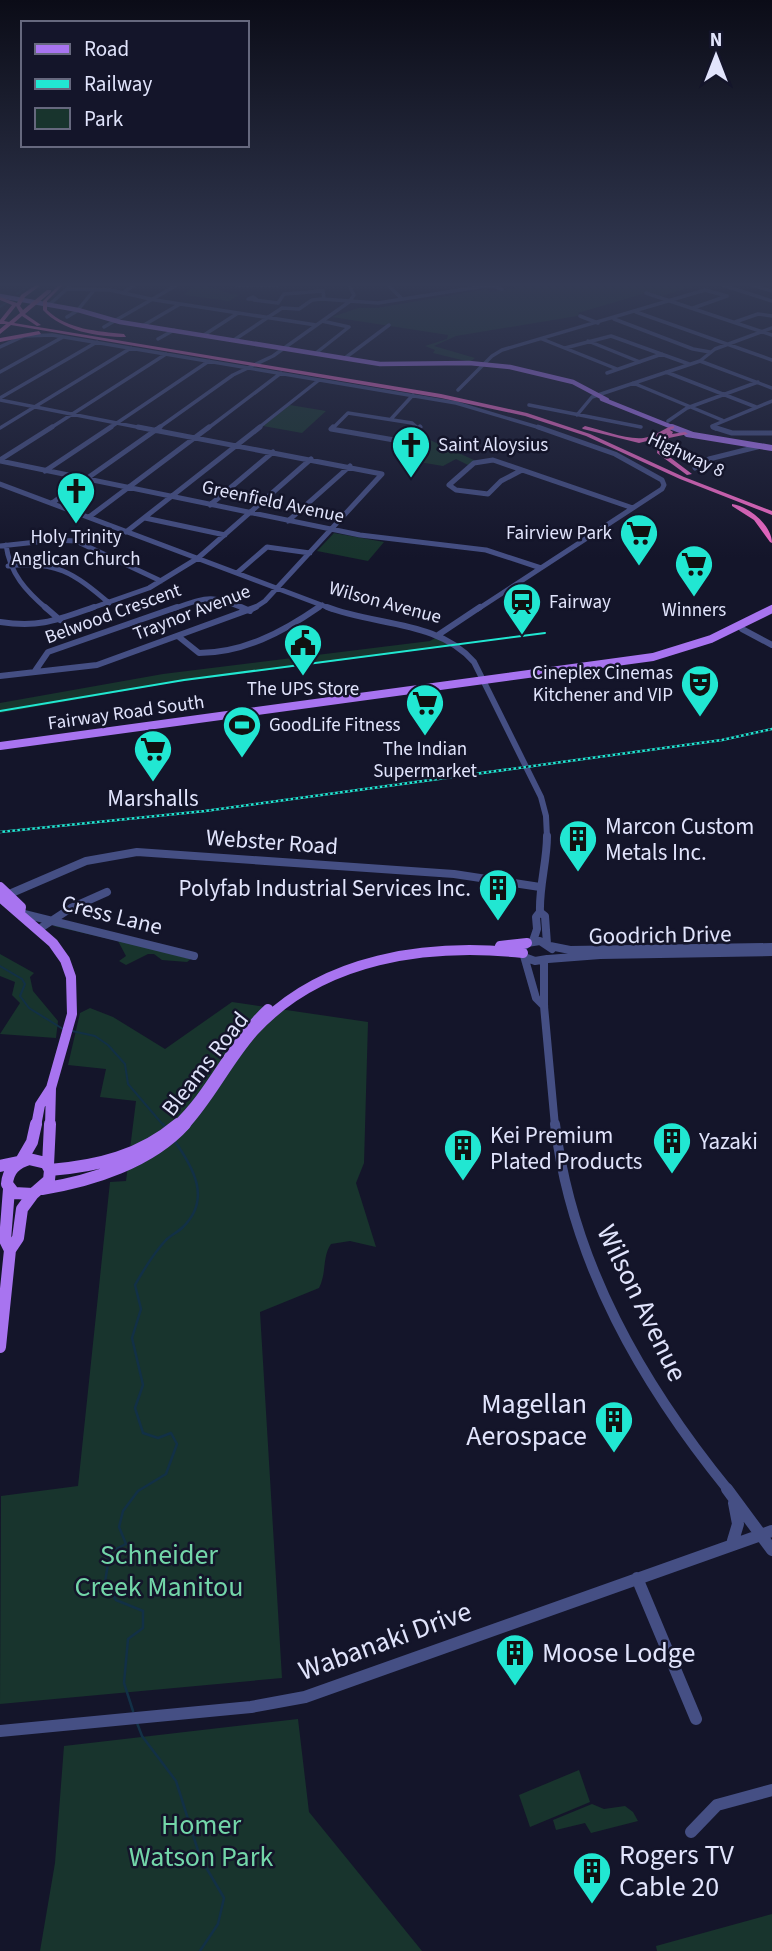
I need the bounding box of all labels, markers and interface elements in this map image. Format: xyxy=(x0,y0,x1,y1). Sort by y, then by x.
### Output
legend xyxy=(21,21,248,147)
north arrow xyxy=(681,21,751,91)
text: N xyxy=(710,27,722,54)
text: Road xyxy=(84,34,129,64)
text: Railway xyxy=(84,69,152,99)
text: Park xyxy=(84,104,124,134)
church icon: Saint Aloysius xyxy=(390,424,432,479)
street label: Highway 8 xyxy=(643,425,729,485)
place label: Saint Aloysius xyxy=(438,432,548,459)
church icon: Holy Trinity Anglican Church xyxy=(55,470,97,525)
street label: Greenfield Avenue xyxy=(199,474,347,530)
supermarket icon: Fairview Park xyxy=(618,512,660,567)
place label: Fairview Park xyxy=(506,520,613,547)
place label: Holy Trinity Anglican Church xyxy=(12,524,140,573)
supermarket icon: Winners xyxy=(673,543,715,598)
street label: Wilson Avenue xyxy=(326,575,444,631)
street label: Belwood Crescent xyxy=(41,577,185,651)
street label: Traynor Avenue xyxy=(129,578,255,648)
station icon: Fairway xyxy=(501,581,543,636)
place label: Fairway xyxy=(549,589,611,616)
place label: Winners xyxy=(662,597,726,624)
public building icon: The UPS Store xyxy=(282,622,324,677)
place label: Cineplex Cinemas Kitchener and VIP xyxy=(532,660,673,709)
theatre icon: Cineplex Cinemas Kitchener and VIP xyxy=(679,663,721,718)
place label: The UPS Store xyxy=(247,676,359,703)
supermarket icon: The Indian Supermarket xyxy=(404,682,446,737)
street label: Fairway Road South xyxy=(46,689,206,737)
sports icon: GoodLife Fitness xyxy=(221,704,263,759)
place label: GoodLife Fitness xyxy=(269,712,401,739)
supermarket icon: Marshalls xyxy=(132,728,174,783)
place label: The Indian Supermarket xyxy=(373,736,477,785)
place label: Marshalls xyxy=(107,782,199,815)
place label: Marcon Custom Metals Inc. xyxy=(605,810,754,869)
building icon: Marcon Custom Metals Inc. xyxy=(557,818,599,873)
street label: Webster Road xyxy=(205,821,339,863)
building icon: Polyfab Industrial Services Inc. xyxy=(477,867,519,922)
place label: Polyfab Industrial Services Inc. xyxy=(179,872,471,905)
street label: Cress Lane xyxy=(58,887,166,943)
street label: Goodrich Drive xyxy=(588,917,732,953)
street label: Bleams Road xyxy=(154,1005,256,1123)
place label: Kei Premium Plated Products xyxy=(490,1119,642,1178)
building icon: Yazaki xyxy=(651,1120,693,1175)
place label: Yazaki xyxy=(698,1125,758,1158)
building icon: Kei Premium Plated Products xyxy=(442,1127,484,1182)
street label: Wilson Avenue xyxy=(587,1218,697,1388)
place label: Magellan Aerospace xyxy=(466,1384,587,1456)
building icon: Magellan Aerospace xyxy=(593,1399,635,1454)
park label: Schneider Creek Manitou xyxy=(75,1535,243,1607)
street label: Wabanaki Drive xyxy=(293,1591,477,1691)
building icon: Moose Lodge xyxy=(494,1632,536,1687)
place label: Moose Lodge xyxy=(542,1633,695,1673)
park label: Homer Watson Park xyxy=(129,1805,273,1877)
place label: Rogers TV Cable 20 xyxy=(619,1835,734,1907)
building icon: Rogers TV Cable 20 xyxy=(571,1850,613,1905)

